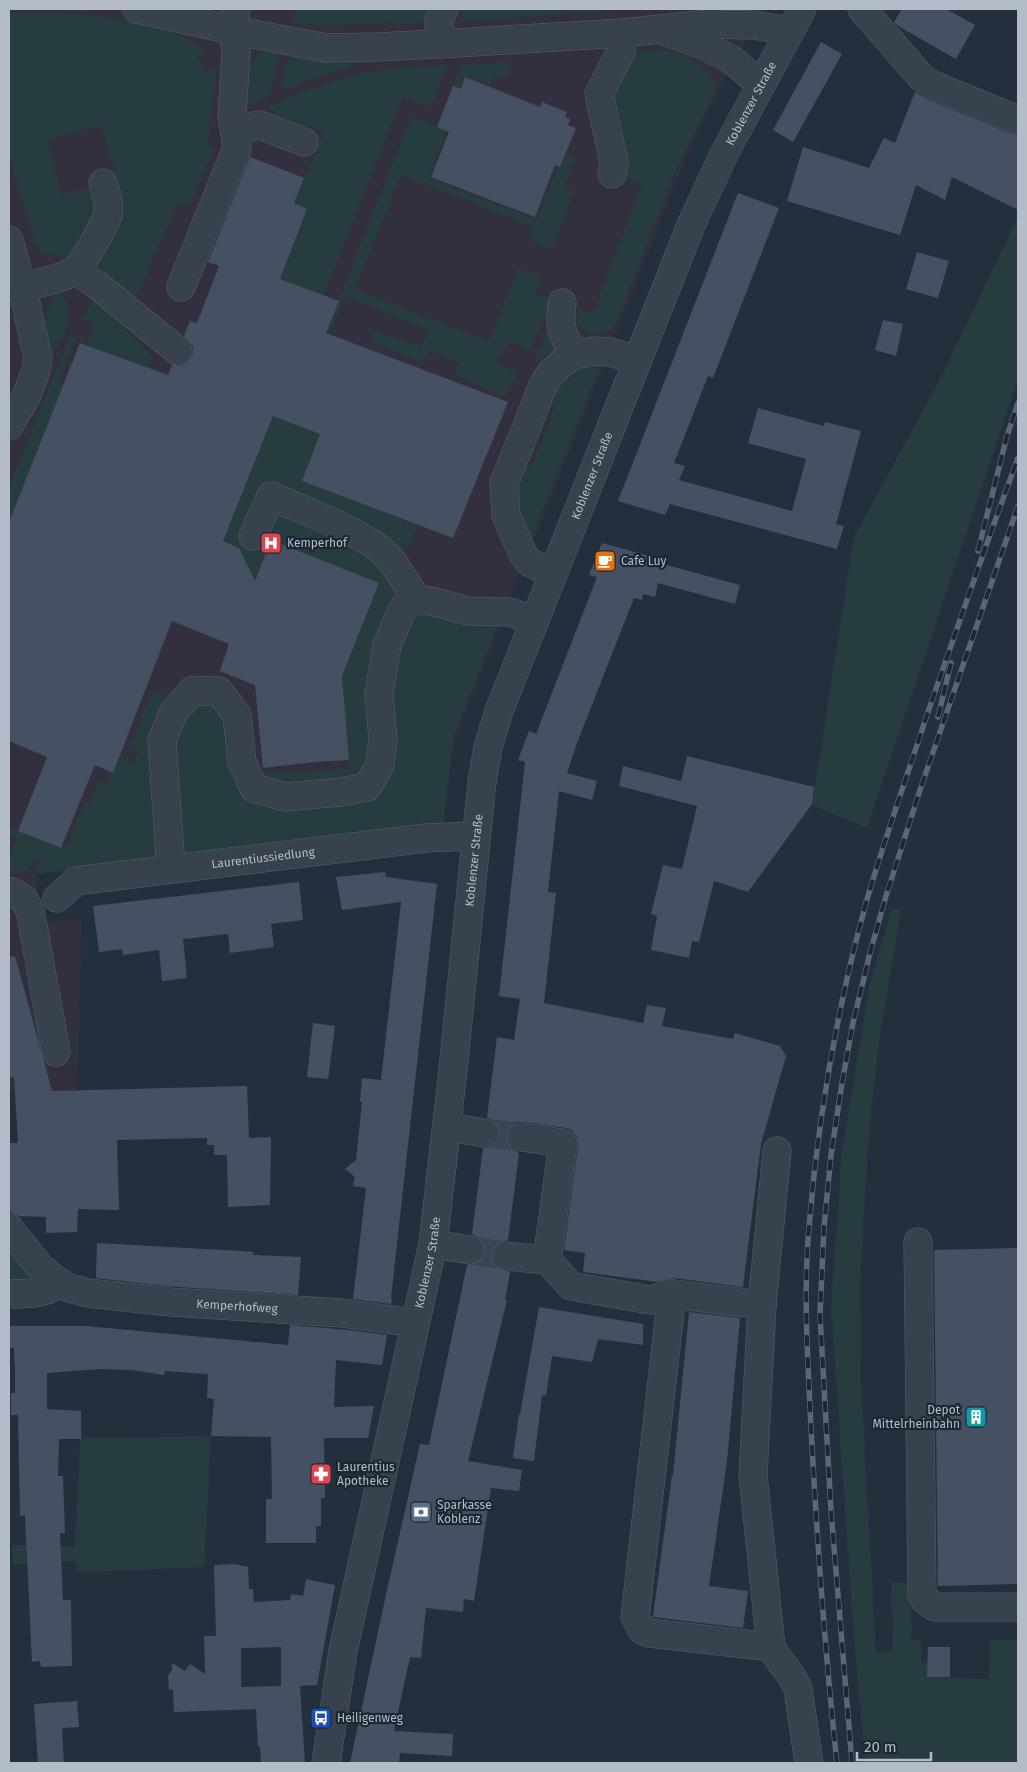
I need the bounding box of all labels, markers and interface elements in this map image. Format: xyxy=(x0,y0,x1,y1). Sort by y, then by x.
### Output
street label: Koblenzer Straße xyxy=(723,59,779,148)
street label: Koblenzer Straße xyxy=(568,430,616,521)
hospital icon: Kemperhof xyxy=(259,531,283,555)
place label: Kemperhof xyxy=(287,536,348,550)
cafe icon: Cafe Luy xyxy=(593,549,617,573)
place label: Cafe Luy xyxy=(621,554,667,568)
street label: Koblenzer Straße xyxy=(462,813,486,907)
street label: Laurentiussiedlung xyxy=(211,845,316,871)
street label: Koblenzer Straße xyxy=(412,1216,443,1310)
street label: Kemperhofweg xyxy=(196,1297,279,1316)
place label: Depot Mittelrheinbahn xyxy=(873,1403,961,1431)
building icon: Depot Mittelrheinbahn xyxy=(964,1405,988,1429)
place label: Laurentius Apotheke xyxy=(337,1460,395,1488)
pharmacy icon: Laurentius Apotheke xyxy=(309,1462,333,1486)
place label: Sparkasse Koblenz xyxy=(437,1498,492,1526)
bank icon: Sparkasse Koblenz xyxy=(409,1500,433,1524)
bus stop icon: Heiligenweg xyxy=(309,1706,333,1730)
place label: Heiligenweg xyxy=(337,1711,404,1725)
scale bar xyxy=(857,1730,931,1762)
text: 20 m xyxy=(864,1738,897,1756)

